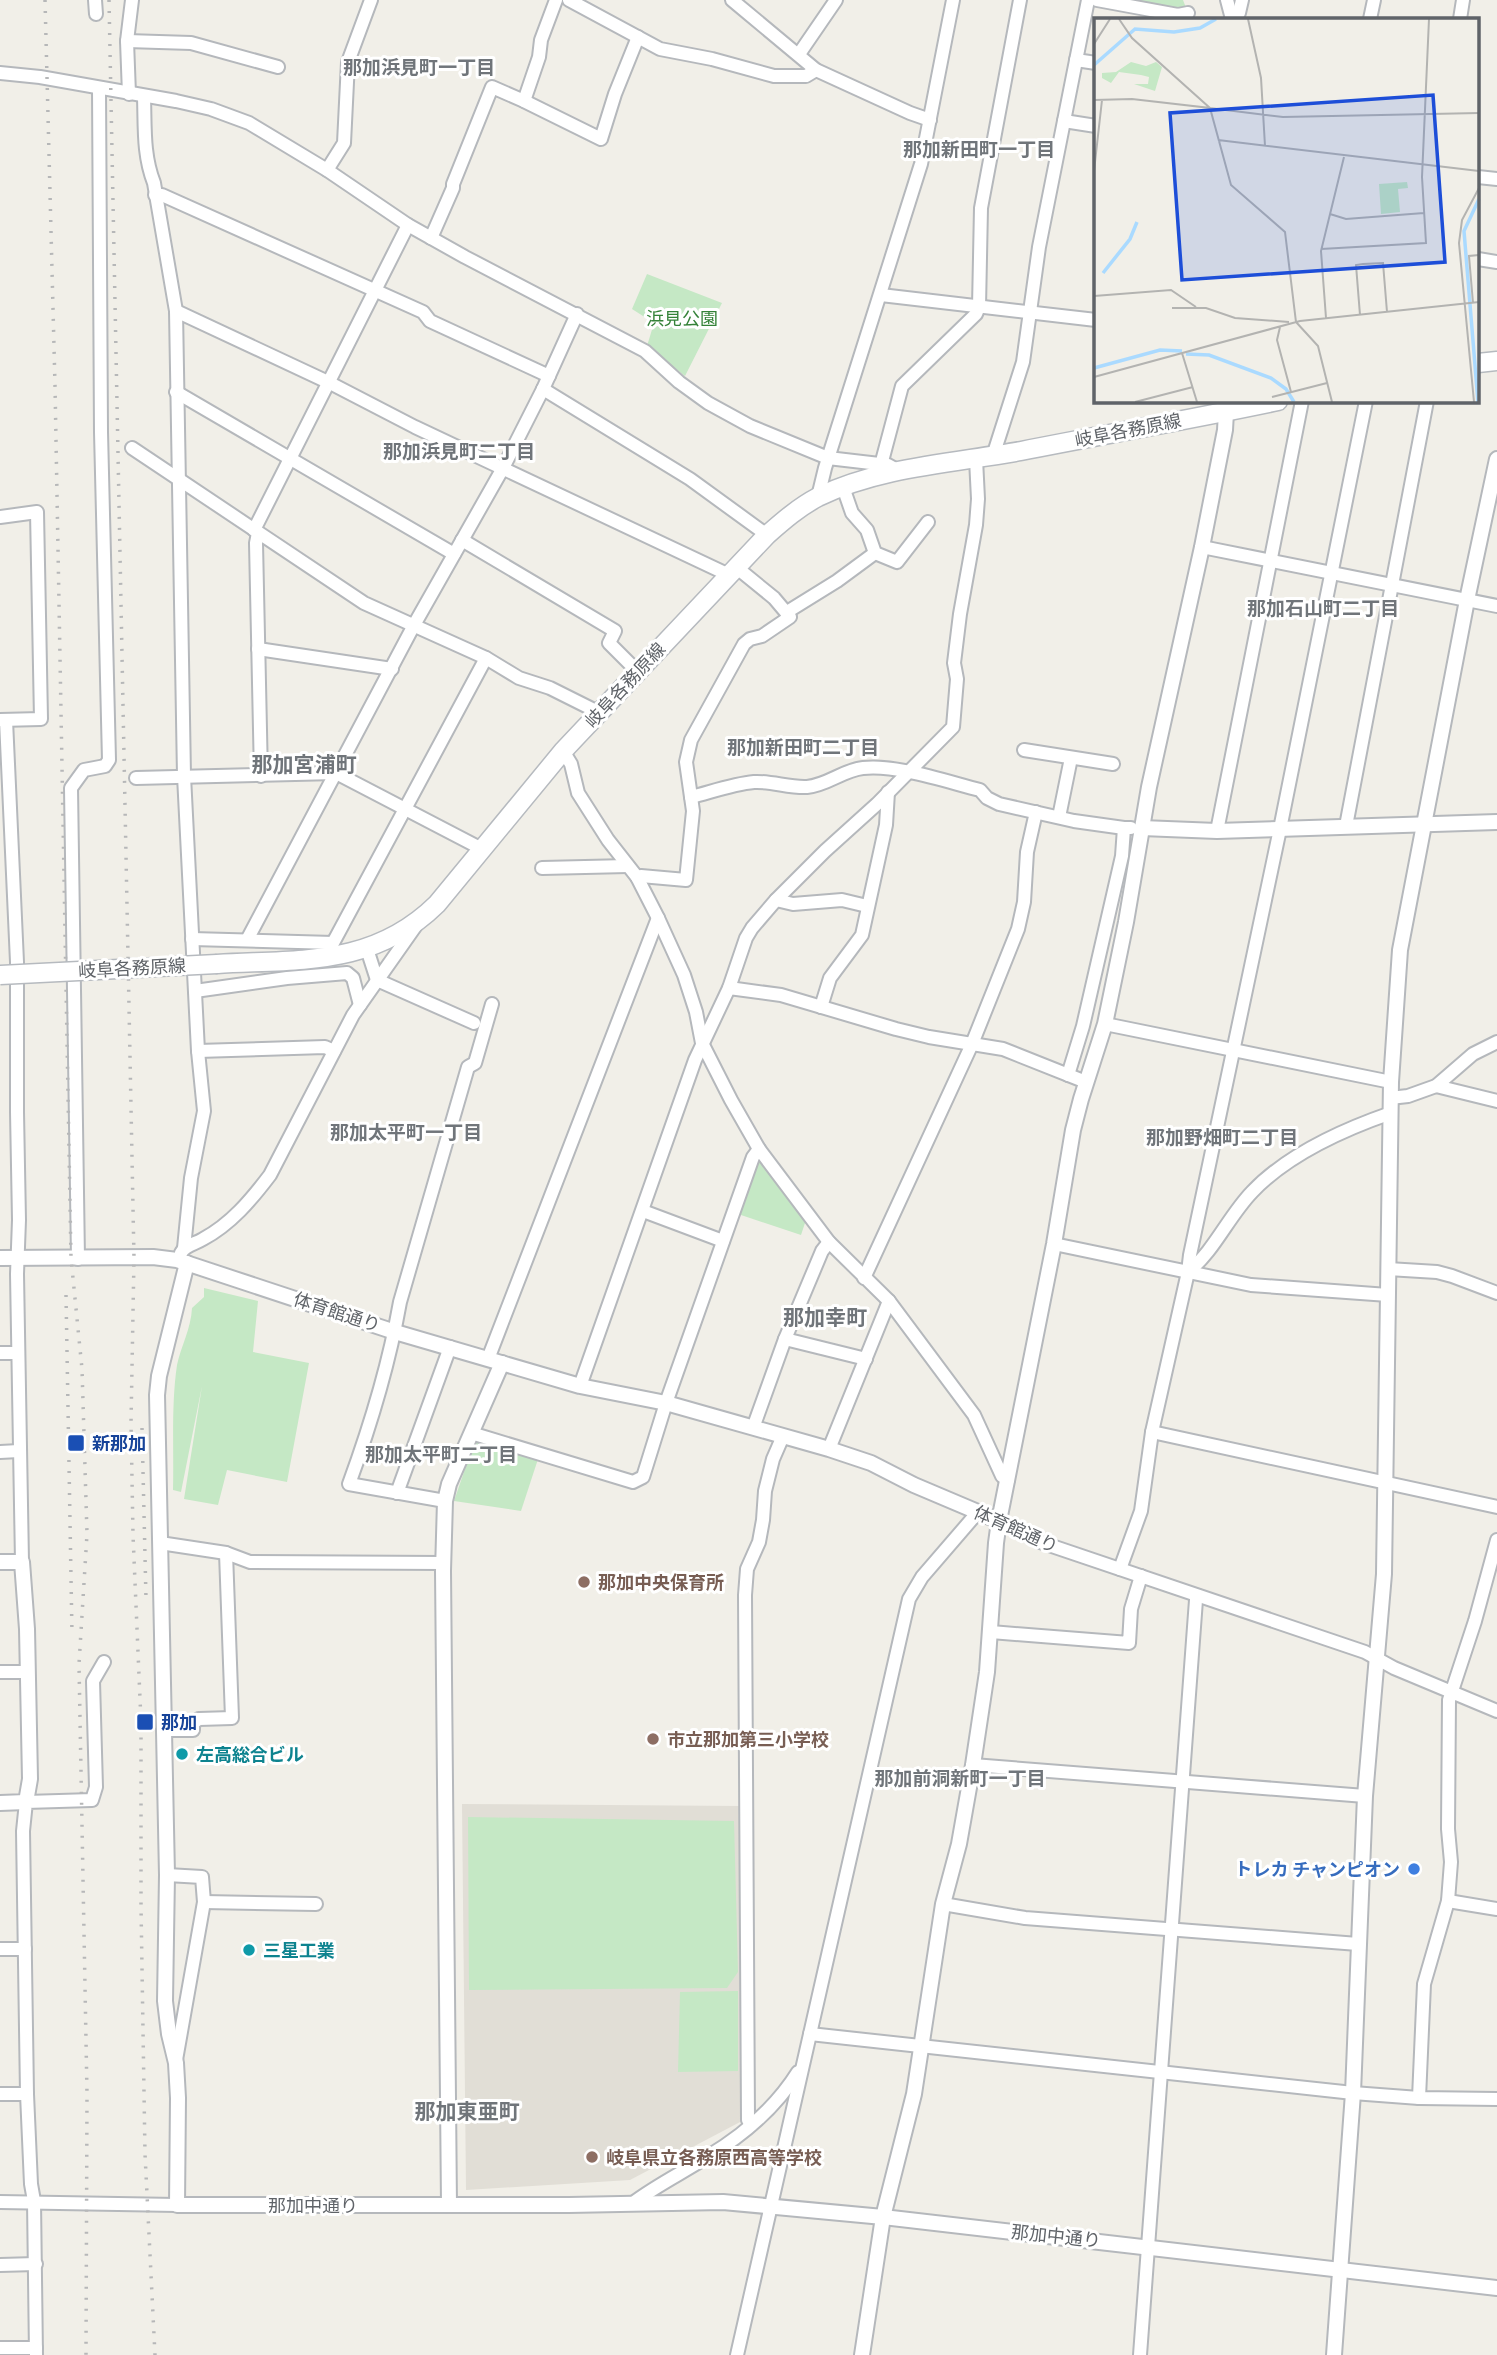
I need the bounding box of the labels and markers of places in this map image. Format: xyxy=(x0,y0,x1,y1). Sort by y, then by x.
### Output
place label: 新那加 xyxy=(92,1432,146,1455)
marker: 新那加 xyxy=(66,1433,86,1453)
place label: 那加中央保育所 xyxy=(598,1571,724,1594)
marker: 那加中央保育所 xyxy=(576,1574,592,1590)
place label: 那加 xyxy=(161,1711,197,1734)
marker: 那加 xyxy=(135,1712,155,1732)
place label: 市立那加第三小学校 xyxy=(667,1728,829,1751)
marker: 市立那加第三小学校 xyxy=(645,1731,661,1747)
place label: 左高総合ビル xyxy=(196,1743,304,1766)
marker: 左高総合ビル xyxy=(174,1746,190,1762)
place label: トレカ チャンピオン xyxy=(1234,1858,1400,1881)
marker: トレカ チャンピオン xyxy=(1406,1861,1422,1877)
place label: 三星工業 xyxy=(263,1939,335,1962)
marker: 三星工業 xyxy=(241,1942,257,1958)
place label: 岐阜県立各務原西高等学校 xyxy=(606,2146,822,2169)
marker: 岐阜県立各務原西高等学校 xyxy=(584,2149,600,2165)

